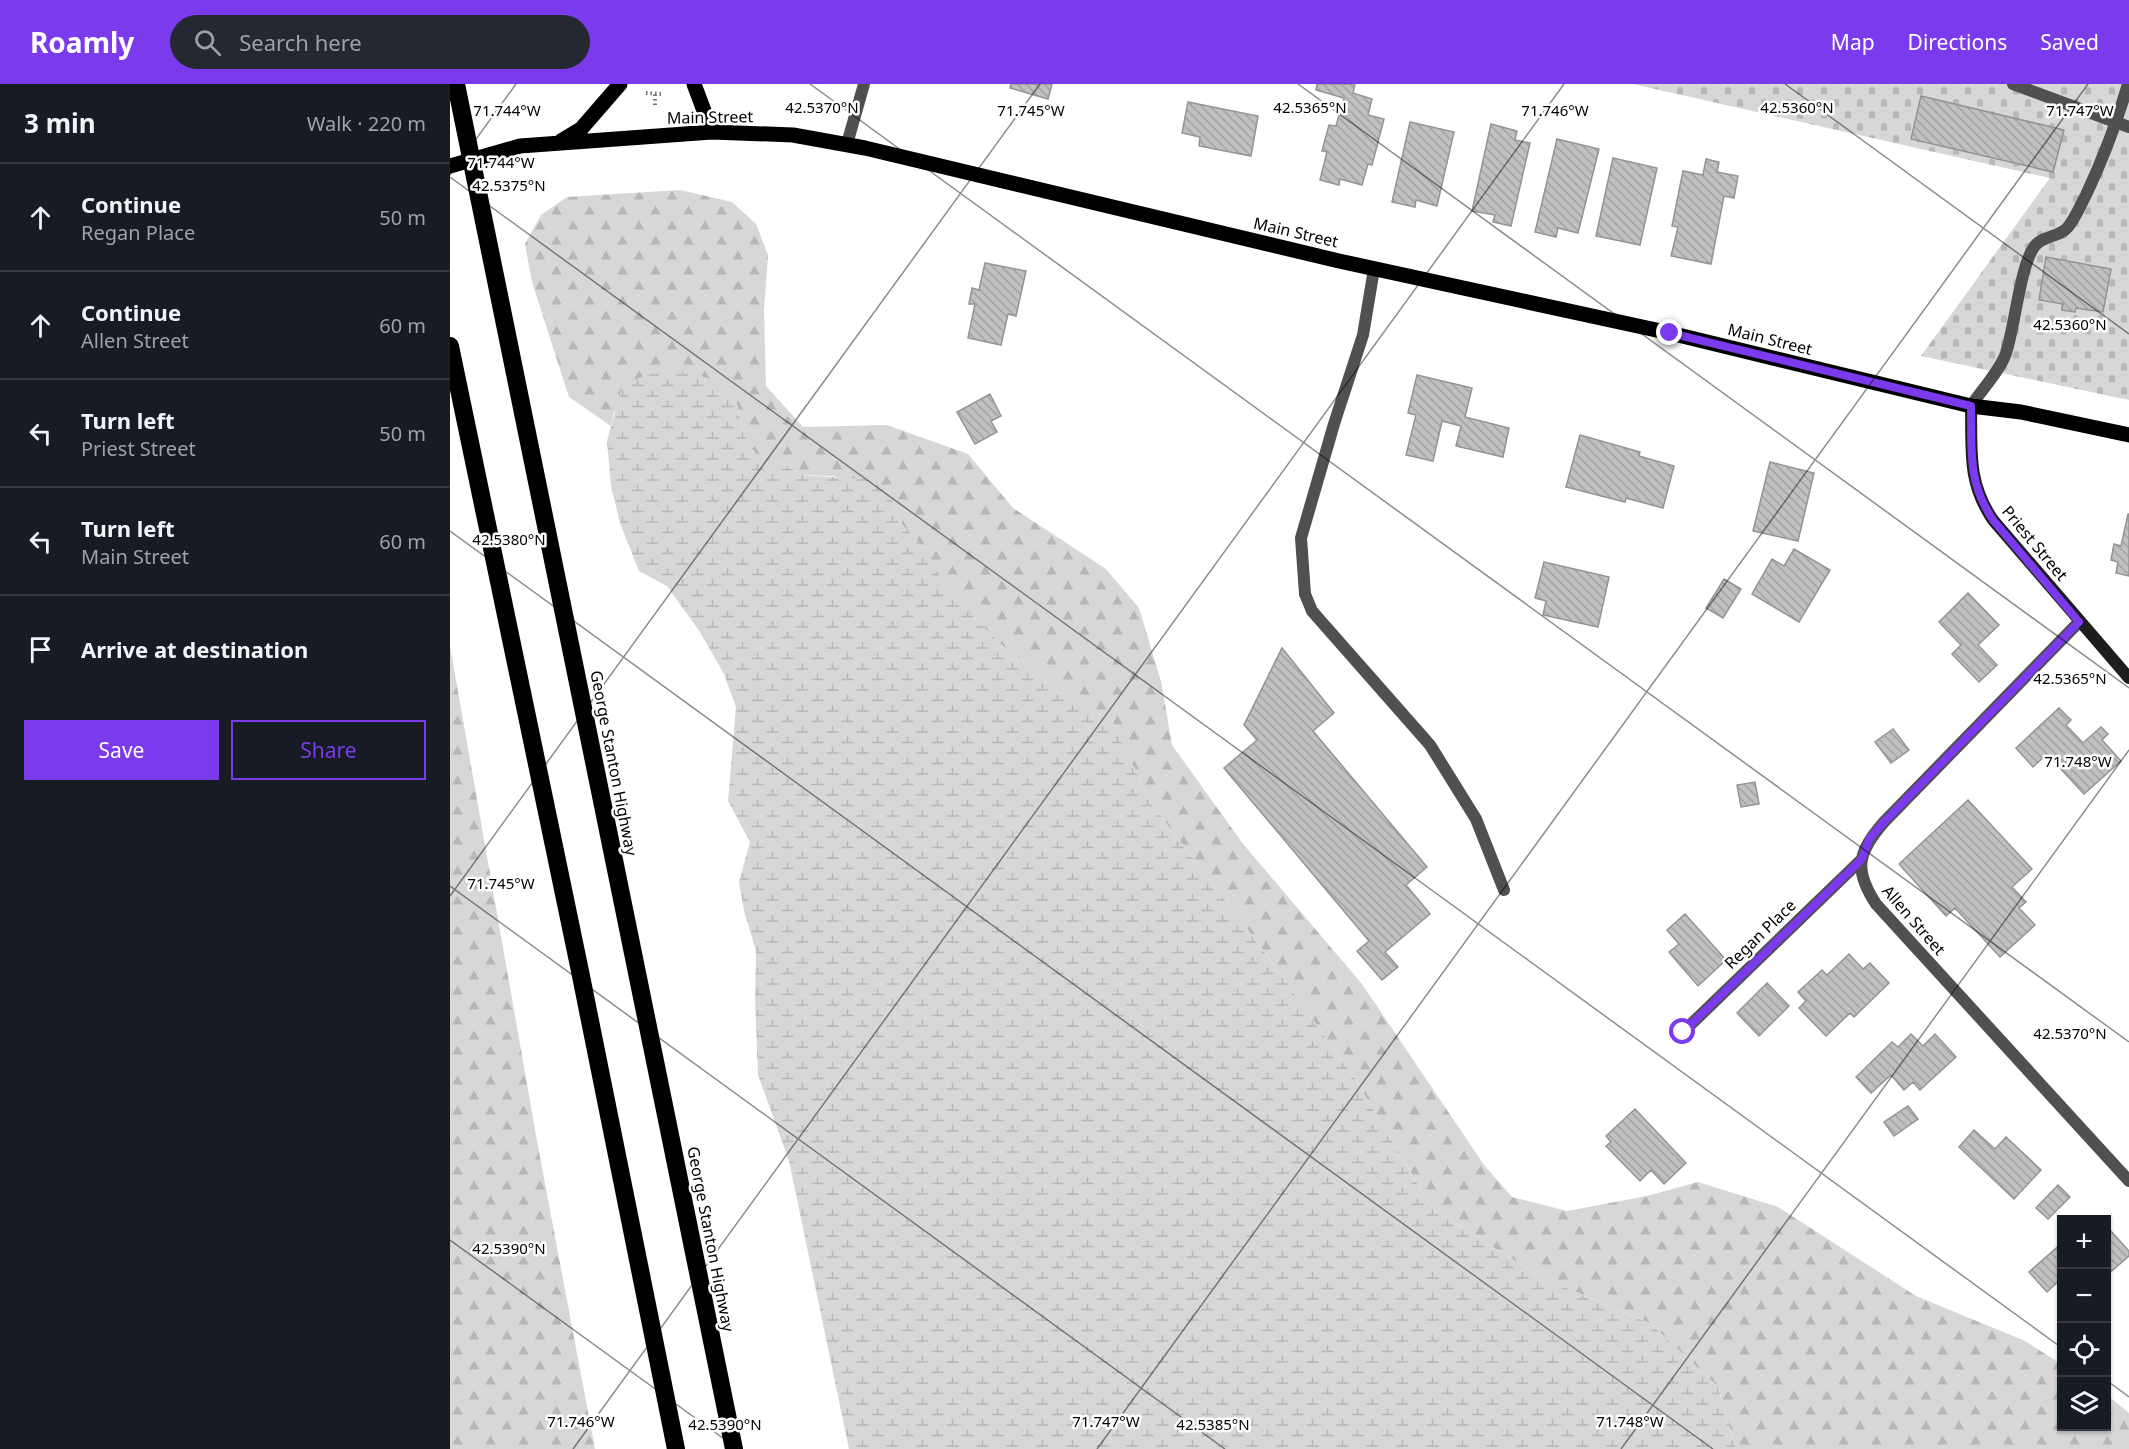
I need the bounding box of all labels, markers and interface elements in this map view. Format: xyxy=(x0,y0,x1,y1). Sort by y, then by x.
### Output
search box xyxy=(170,15,590,69)
text: Roamly xyxy=(30,23,134,61)
icon: search xyxy=(191,26,224,59)
text: Search here xyxy=(239,27,362,57)
text: Map xyxy=(1831,28,1875,56)
text: Directions xyxy=(1908,28,2007,56)
text: Saved xyxy=(2040,28,2099,56)
text: 42.5370°N xyxy=(785,97,859,117)
text: 42.5365°N xyxy=(1273,97,1347,117)
text: 42.5360°N xyxy=(1760,97,1834,117)
text: 71.744°W xyxy=(473,100,541,120)
text: 71.745°W xyxy=(997,100,1065,120)
text: 71.746°W xyxy=(1521,100,1589,120)
text: 71.747°W xyxy=(2046,100,2114,120)
text: 3 min xyxy=(24,105,96,141)
street label: Main Street xyxy=(667,105,754,129)
text: Walk · 220 m xyxy=(307,110,426,137)
text: 71.744°W xyxy=(467,152,535,172)
text: 42.5375°N xyxy=(472,175,546,195)
text: Continue xyxy=(81,189,181,219)
icon: ahead xyxy=(24,201,57,234)
text: 50 m xyxy=(379,204,426,231)
street label: Main Street xyxy=(1251,212,1341,252)
text: Regan Place xyxy=(81,219,195,246)
text: Continue xyxy=(81,297,181,327)
icon: ahead xyxy=(24,309,57,342)
text: 60 m xyxy=(379,312,426,339)
text: 42.5360°N xyxy=(2033,314,2107,334)
street label: Main Street xyxy=(1725,318,1815,360)
route end xyxy=(1656,319,1682,345)
text: Allen Street xyxy=(81,327,189,354)
text: Turn left xyxy=(81,405,175,435)
icon: left xyxy=(24,417,57,450)
text: 50 m xyxy=(379,420,426,447)
text: Priest Street xyxy=(81,435,196,462)
street label: Priest Street xyxy=(1997,501,2073,585)
text: Turn left xyxy=(81,513,175,543)
icon: left xyxy=(24,525,57,558)
text: 60 m xyxy=(379,528,426,555)
text: 42.5380°N xyxy=(472,529,546,549)
text: Main Street xyxy=(81,543,189,570)
icon: arrive xyxy=(24,633,57,666)
text: Arrive at destination xyxy=(81,634,308,664)
text: 42.5365°N xyxy=(2033,668,2107,688)
street label: George Stanton Highway xyxy=(585,669,643,858)
button: Save xyxy=(24,720,219,780)
button: Share xyxy=(231,720,426,780)
text: 71.748°W xyxy=(2044,751,2112,771)
text: 71.745°W xyxy=(467,873,535,893)
street label: Allen Street xyxy=(1877,880,1951,960)
street label: Regan Place xyxy=(1720,894,1800,974)
route start xyxy=(1669,1018,1695,1044)
text: 42.5370°N xyxy=(2033,1023,2107,1043)
street label: George Stanton Highway xyxy=(682,1145,740,1334)
map controls xyxy=(2057,1215,2111,1431)
button: + xyxy=(2057,1215,2111,1269)
text: 42.5390°N xyxy=(472,1238,546,1258)
button: − xyxy=(2057,1269,2111,1323)
button: locate xyxy=(2057,1323,2111,1377)
button: layers xyxy=(2057,1377,2111,1431)
text: 71.746°W xyxy=(547,1411,615,1431)
text: 71.747°W xyxy=(1072,1411,1140,1431)
text: 71.748°W xyxy=(1596,1411,1664,1431)
text: 42.5390°N xyxy=(688,1414,762,1434)
text: 42.5385°N xyxy=(1176,1414,1250,1434)

